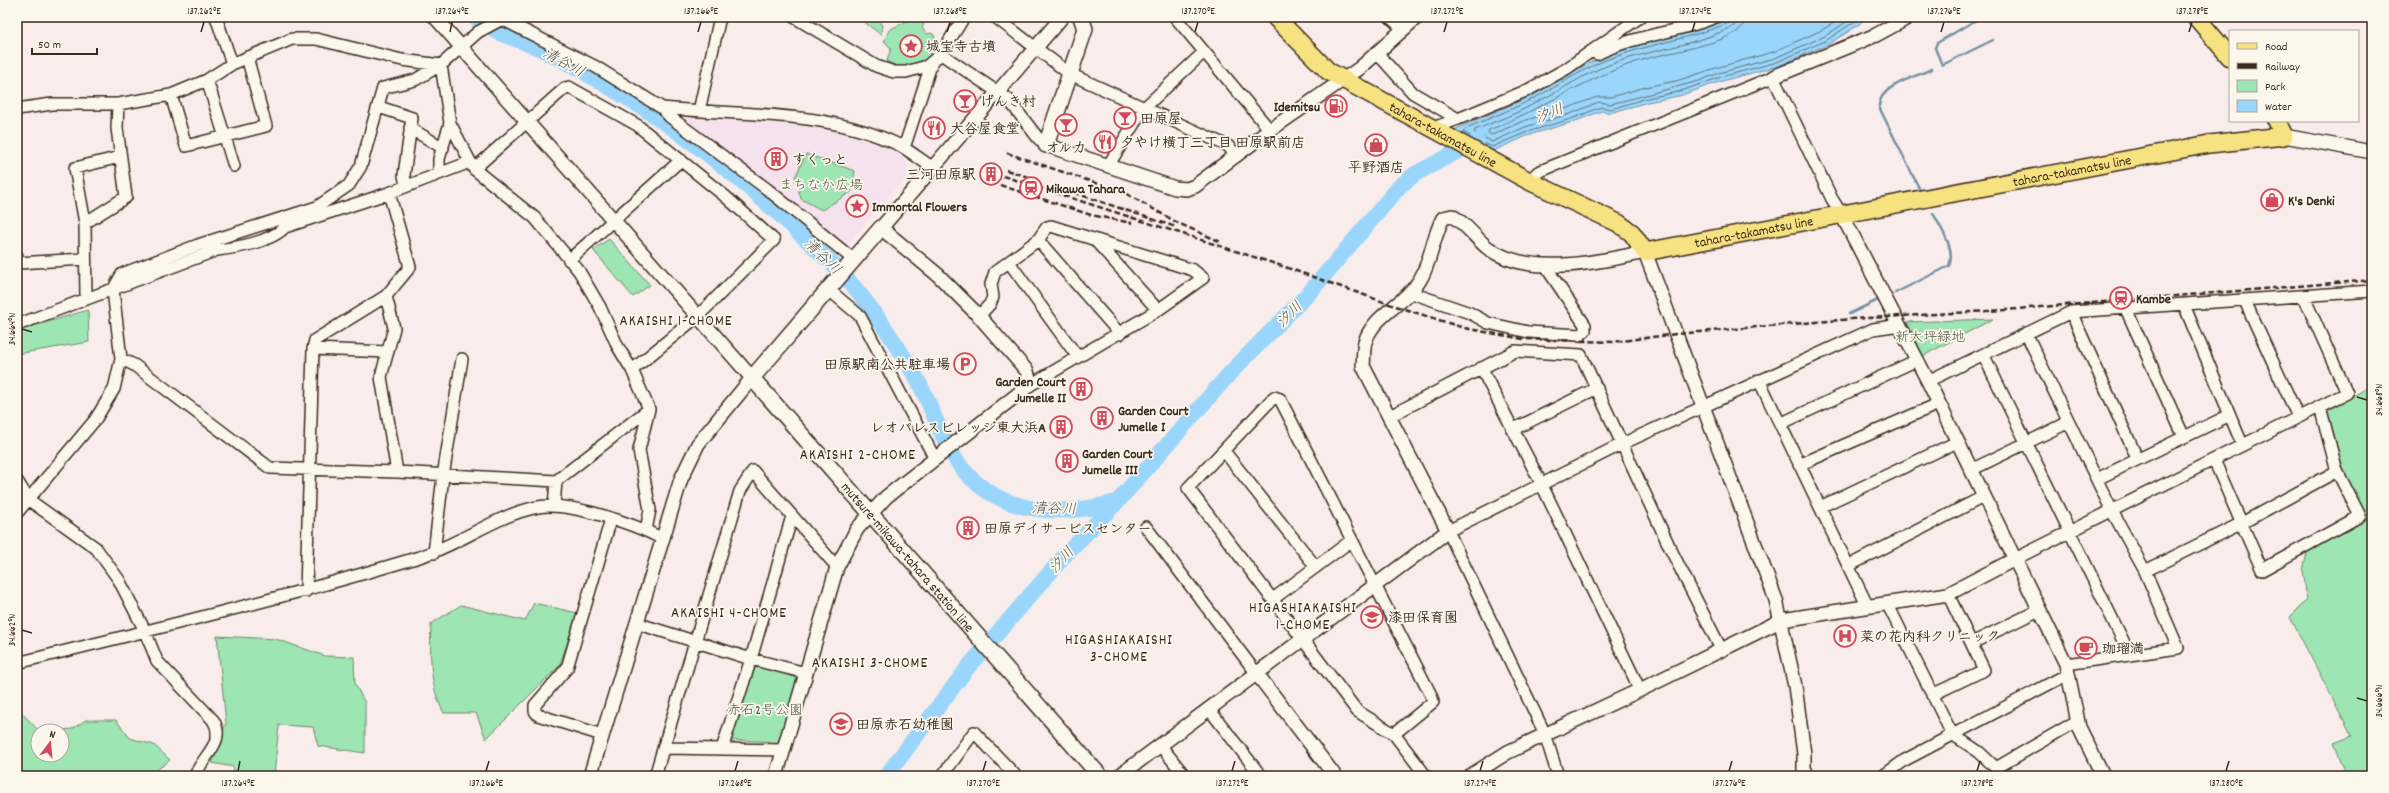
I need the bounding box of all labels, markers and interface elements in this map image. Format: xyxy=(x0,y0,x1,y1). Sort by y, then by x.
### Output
text: 137.262°E xyxy=(187,5,221,19)
text: 137.264°E xyxy=(435,5,469,19)
text: 137.266°E xyxy=(684,5,718,19)
text: 137.268°E xyxy=(933,5,967,19)
text: 137.270°E xyxy=(1181,5,1215,19)
text: 137.272°E xyxy=(1431,5,1464,19)
text: 137.274°E xyxy=(1679,5,1712,19)
text: 137.276°E xyxy=(1928,5,1961,19)
text: 137.278°E xyxy=(2176,5,2208,19)
scale bar xyxy=(32,30,97,56)
legend xyxy=(2229,30,2359,122)
place icon: 城宝寺古墳 xyxy=(898,33,924,59)
text: 50 m xyxy=(38,37,61,54)
place label: 城宝寺古墳 xyxy=(926,38,996,58)
text: Road xyxy=(2265,39,2287,56)
water label: 清谷川 xyxy=(538,43,588,84)
text: Railway xyxy=(2265,59,2301,76)
text: Park xyxy=(2265,79,2286,96)
bar icon: げんき村 xyxy=(952,88,978,114)
place label: げんき村 xyxy=(980,93,1036,113)
fuel station icon: Idemitsu xyxy=(1323,93,1349,119)
place label: Idemitsu xyxy=(1274,98,1320,118)
street label: tahara-takamatsu line xyxy=(1385,98,1500,174)
water label: 汐川 xyxy=(1532,99,1568,131)
text: Water xyxy=(2265,99,2292,116)
bar icon: 田原屋 xyxy=(1112,105,1138,131)
place label: 田原屋 xyxy=(1140,110,1182,130)
bar icon: オルカ xyxy=(1053,112,1079,138)
restaurant icon: 大谷屋食堂 xyxy=(921,115,947,141)
place label: 大谷屋食堂 xyxy=(950,120,1020,140)
restaurant icon: 夕やけ横丁三丁目 田原駅前店 xyxy=(1092,129,1118,155)
shop icon: 平野酒店 xyxy=(1363,132,1389,158)
place label: 夕やけ横丁三丁目 田原駅前店 xyxy=(1120,134,1305,154)
place label: オルカ xyxy=(1045,139,1087,159)
building icon: すくっと xyxy=(763,146,789,172)
place label: すくっと xyxy=(792,151,848,171)
street label: tahara-takamatsu line xyxy=(2011,151,2133,193)
place label: 平野酒店 xyxy=(1348,159,1404,179)
building icon: 三河田原駅 xyxy=(978,161,1004,187)
place label: 三河田原駅 xyxy=(906,166,976,186)
station icon: Mikawa Tahara xyxy=(1018,175,1044,201)
park label: まちなか広場 xyxy=(779,176,863,196)
place label: Mikawa Tahara xyxy=(1046,180,1126,200)
shop icon: K's Denki xyxy=(2259,187,2285,213)
place label: K's Denki xyxy=(2288,192,2335,212)
place icon: Immortal Flowers xyxy=(844,193,870,219)
place label: Immortal Flowers xyxy=(872,198,967,218)
street label: tahara-takamatsu line xyxy=(1693,212,1815,254)
water label: 清谷川 xyxy=(798,234,845,281)
station icon: Kambe xyxy=(2108,285,2134,311)
place label: Kambe xyxy=(2136,290,2171,310)
water label: 汐川 xyxy=(1272,297,1309,334)
district label: AKAISHI 1-CHOME xyxy=(619,311,733,333)
text: 34.664°N xyxy=(6,313,20,345)
park label: 新大坪緑地 xyxy=(1895,328,1965,348)
parking icon: 田原駅南公共駐車場 xyxy=(952,351,978,377)
place label: 田原駅南公共駐車場 xyxy=(824,356,950,376)
place label: Garden Court Jumelle II xyxy=(995,373,1067,409)
building icon: Garden Court Jumelle II xyxy=(1068,376,1094,402)
text: 34.668°N xyxy=(2373,384,2387,416)
place label: Garden Court Jumelle I xyxy=(1118,402,1190,438)
building icon: Garden Court Jumelle I xyxy=(1089,405,1115,431)
building icon: レオパレスビレッジ東大浜A xyxy=(1048,414,1074,440)
place label: レオパレスビレッジ東大浜A xyxy=(870,419,1046,439)
district label: AKAISHI 2-CHOME xyxy=(800,445,916,467)
place label: Garden Court Jumelle III xyxy=(1082,445,1154,481)
building icon: Garden Court Jumelle III xyxy=(1054,448,1080,474)
street label: mutsure-mikawa-tahara station line xyxy=(835,478,978,637)
water label: 清谷川 xyxy=(1031,499,1077,521)
building icon: 田原デイサービスセンター xyxy=(955,515,981,541)
place label: 田原デイサービスセンター xyxy=(984,520,1151,540)
water label: 汐川 xyxy=(1044,543,1081,580)
district label: HIGASHIAKAISHI 1-CHOME xyxy=(1249,598,1357,637)
district label: AKAISHI 4-CHOME xyxy=(671,603,787,625)
school or university icon: 漆田保育園 xyxy=(1359,604,1385,630)
place label: 漆田保育園 xyxy=(1388,609,1458,629)
text: 34.662°N xyxy=(6,614,20,646)
hospital icon: 菜の花内科クリニック xyxy=(1832,623,1858,649)
place label: 菜の花内科クリニック xyxy=(1860,628,2000,648)
district label: HIGASHIAKAISHI 3-CHOME xyxy=(1065,630,1173,669)
cafe icon: 珈瑠満 xyxy=(2073,635,2099,661)
place label: 珈瑠満 xyxy=(2102,640,2144,660)
district label: AKAISHI 3-CHOME xyxy=(812,653,928,675)
text: 34.666°N xyxy=(2373,684,2387,718)
park label: 赤石2号公園 xyxy=(727,701,803,721)
school or university icon: 田原赤石幼稚園 xyxy=(828,711,854,737)
place label: 田原赤石幼稚園 xyxy=(856,716,954,736)
north arrow xyxy=(30,723,70,763)
text: N xyxy=(47,727,58,744)
text: 137.264°E xyxy=(221,777,255,791)
text: 137.266°E xyxy=(469,777,503,791)
text: 137.268°E xyxy=(718,777,752,791)
text: 137.270°E xyxy=(966,777,1000,791)
text: 137.272°E xyxy=(1216,777,1249,791)
text: 137.274°E xyxy=(1464,777,1497,791)
text: 137.276°E xyxy=(1713,777,1746,791)
text: 137.278°E xyxy=(1961,777,1993,791)
text: 137.280°E xyxy=(2209,777,2243,791)

